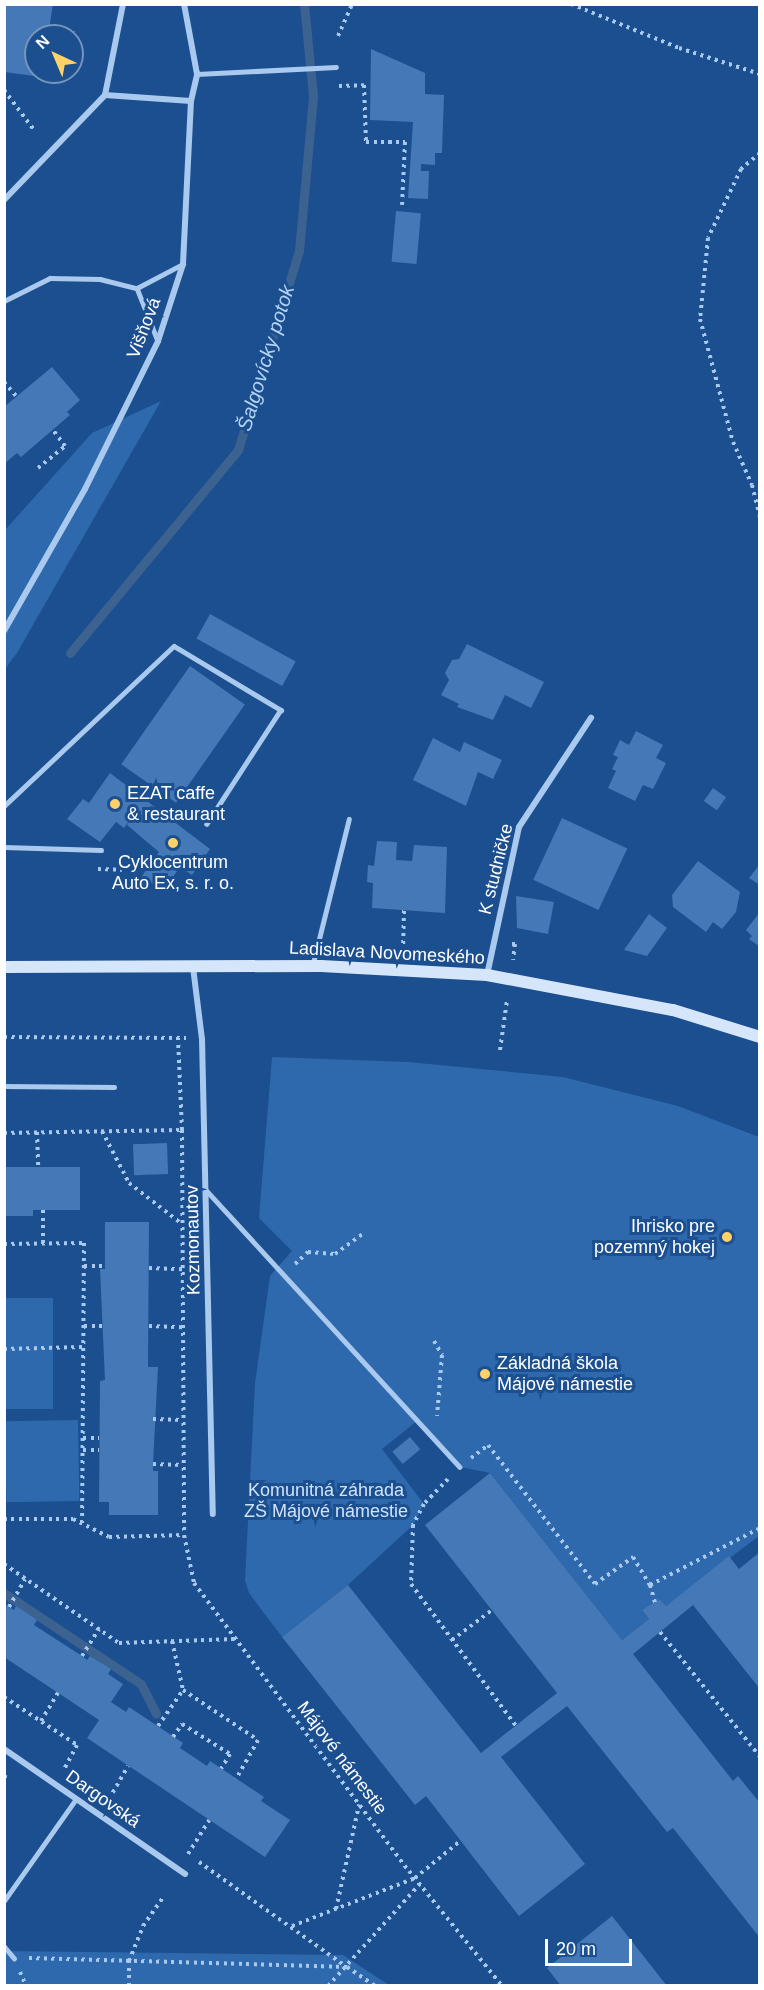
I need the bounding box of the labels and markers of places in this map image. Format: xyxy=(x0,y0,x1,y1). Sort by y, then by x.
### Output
place label: EZAT caffe & restaurant xyxy=(127,783,225,826)
marker: EZAT caffe & restaurant xyxy=(108,797,122,811)
marker: Cyklocentrum Auto Ex, s. r. o. xyxy=(166,836,180,850)
place label: Cyklocentrum Auto Ex, s. r. o. xyxy=(112,852,234,894)
place label: Ihrisko pre pozemný hokej xyxy=(594,1216,715,1258)
marker: Ihrisko pre pozemný hokej xyxy=(720,1230,734,1244)
place label: Základná škola Májové námestie xyxy=(497,1353,633,1396)
marker: Základná škola Májové námestie xyxy=(478,1367,492,1381)

